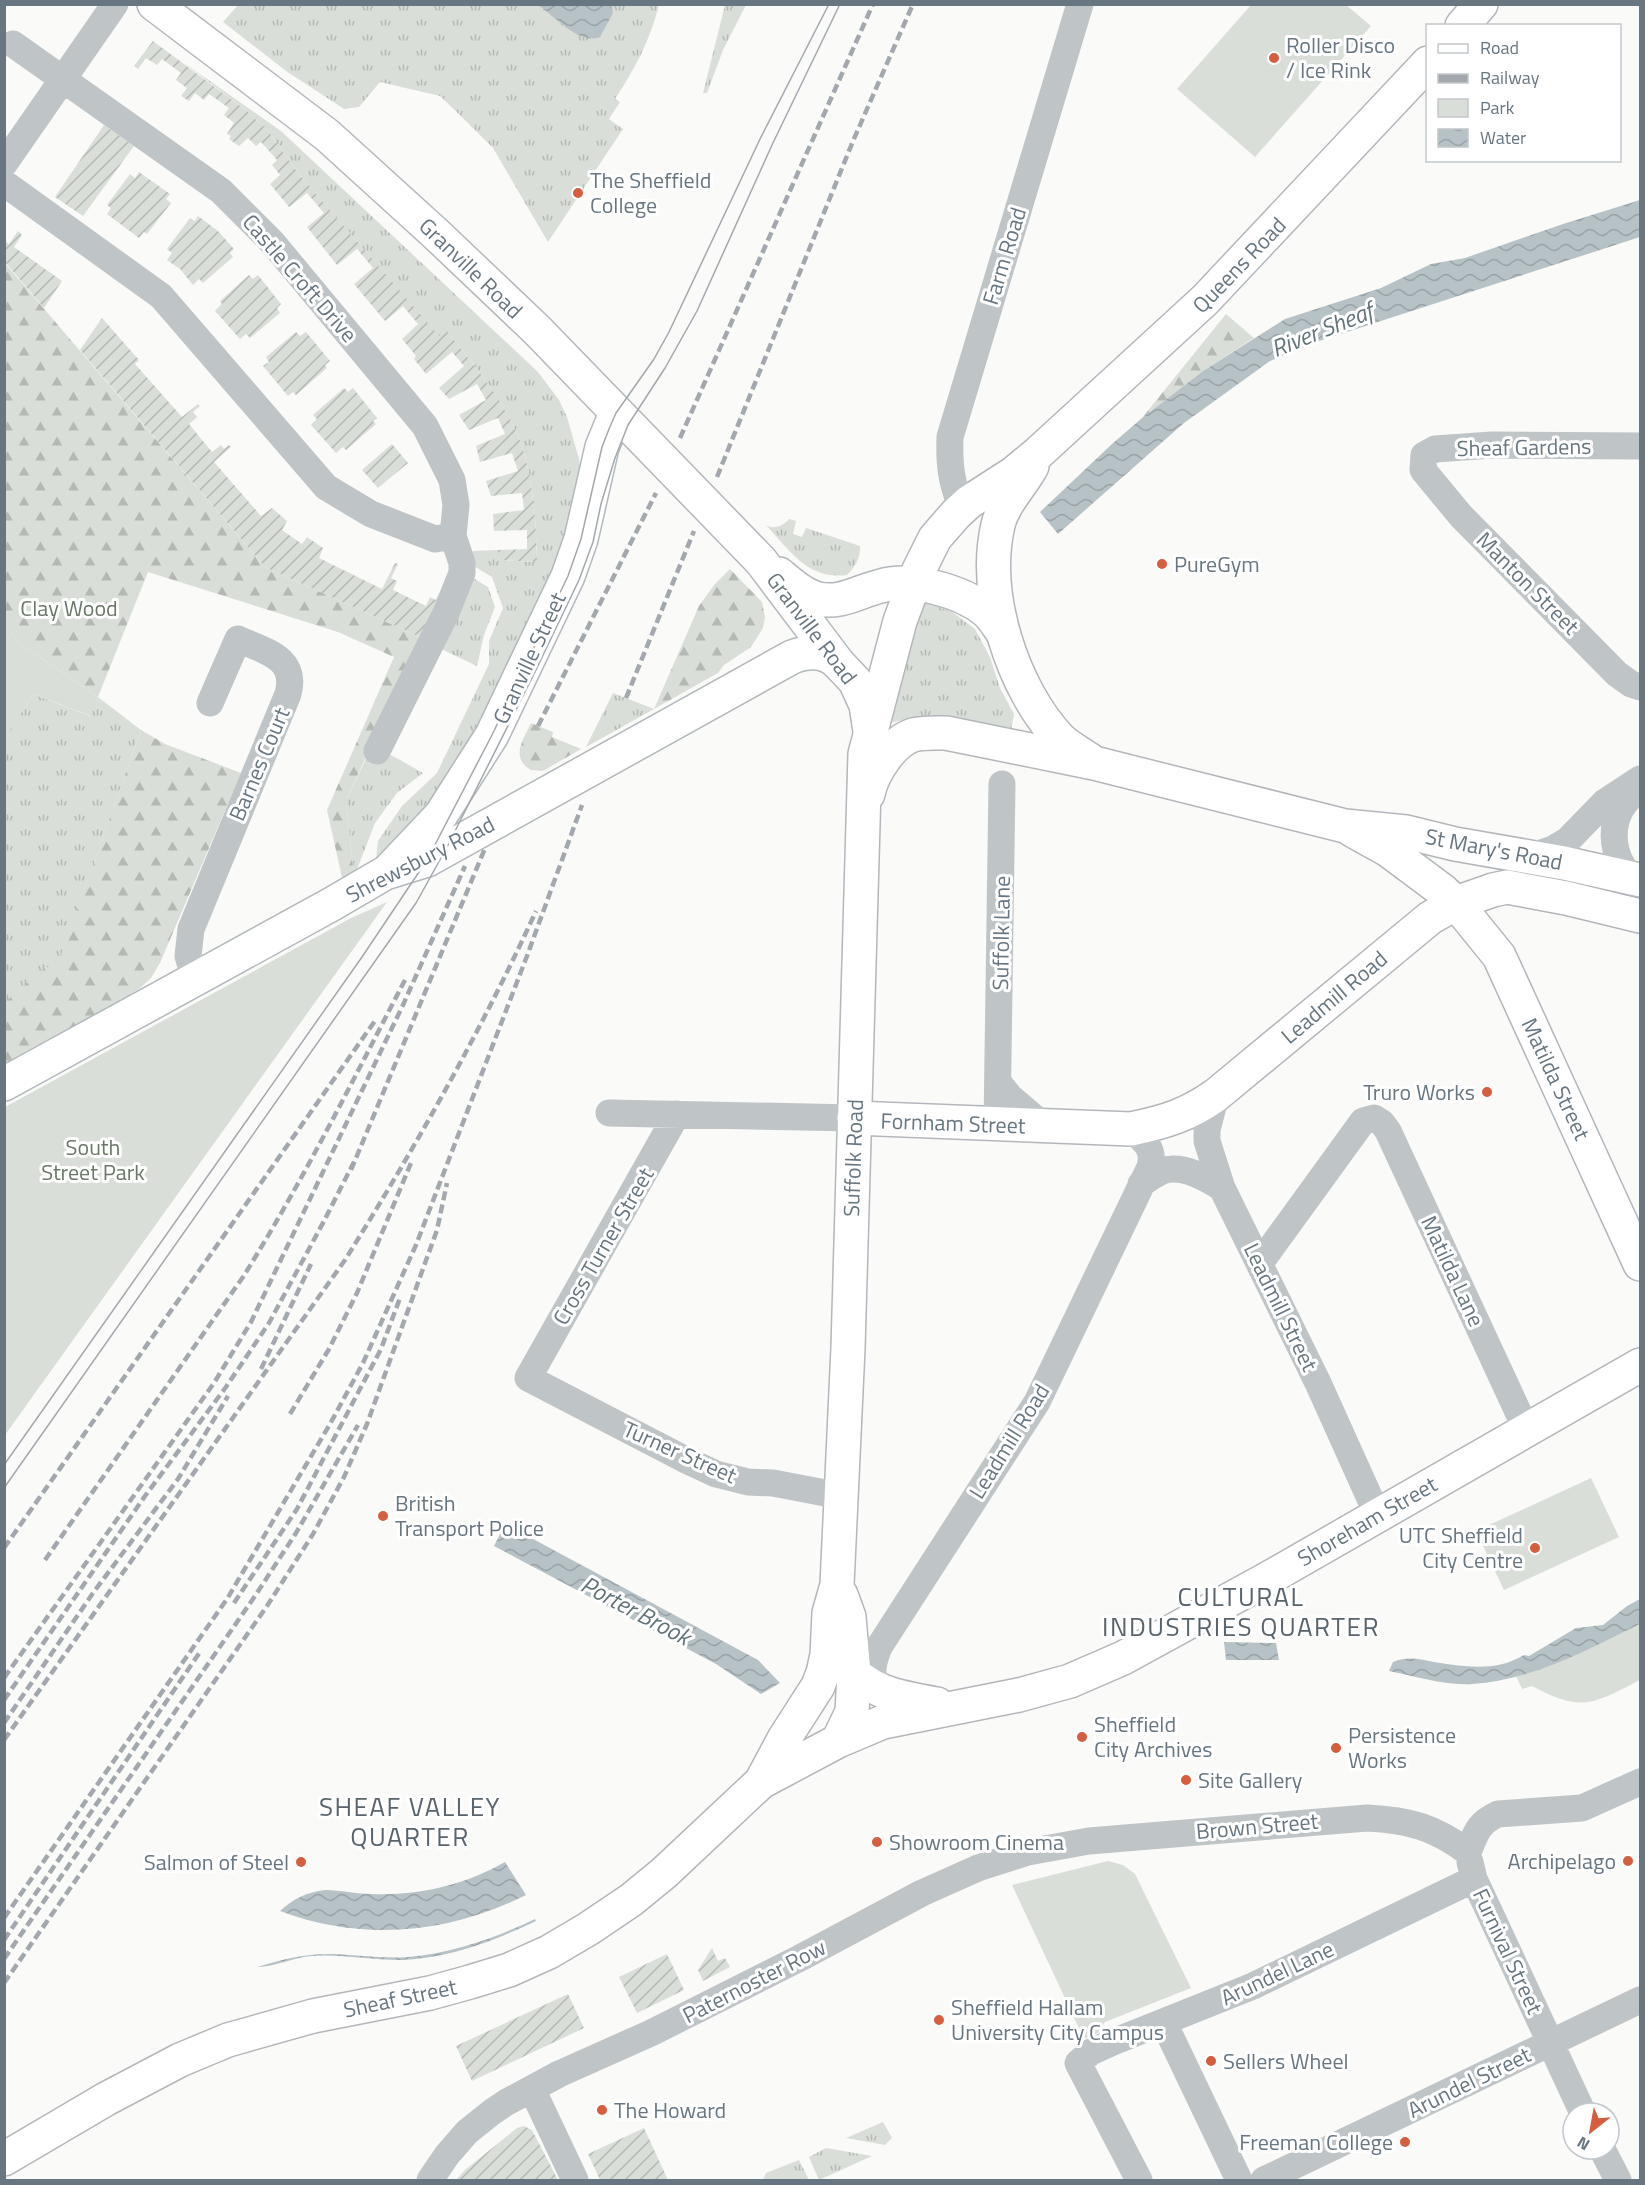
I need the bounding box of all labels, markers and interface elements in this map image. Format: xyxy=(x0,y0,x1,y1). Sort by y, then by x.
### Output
legend xyxy=(1426,24,1621,162)
place label: Roller Disco / Ice Rink xyxy=(1286,28,1395,87)
text: Road xyxy=(1480,34,1519,61)
marker: Roller Disco / Ice Rink xyxy=(1267,51,1281,65)
text: Railway xyxy=(1480,64,1540,91)
text: Park xyxy=(1480,94,1515,121)
text: Water xyxy=(1480,124,1526,151)
place label: The Sheffield College xyxy=(590,163,711,222)
marker: The Sheffield College xyxy=(571,186,585,200)
street label: Farm Road xyxy=(973,203,1035,309)
street label: Castle Croft Drive xyxy=(234,206,366,350)
street label: Queens Road xyxy=(1184,209,1294,321)
street label: Granville Road xyxy=(411,210,531,326)
water label: River Sheaf xyxy=(1265,290,1383,366)
street label: Sheaf Gardens xyxy=(1456,429,1592,465)
street label: Manton Street xyxy=(1469,524,1588,643)
place label: PureGym xyxy=(1174,547,1260,581)
marker: PureGym xyxy=(1155,557,1169,571)
street label: Granville Road xyxy=(758,565,866,691)
street label: Granville Street xyxy=(484,586,575,730)
park label: Clay Wood xyxy=(20,591,118,625)
street label: Barnes Court xyxy=(220,702,298,826)
street label: Shrewsbury Road xyxy=(340,807,500,911)
street label: St Mary's Road xyxy=(1422,819,1566,879)
street label: Suffolk Lane xyxy=(983,875,1019,991)
street label: Leadmill Road xyxy=(1273,942,1395,1052)
street label: Matilda Street xyxy=(1513,1012,1599,1146)
place label: Truro Works xyxy=(1363,1075,1475,1109)
marker: Truro Works xyxy=(1480,1085,1494,1099)
street label: Suffolk Road xyxy=(834,1099,872,1217)
street label: Fornham Street xyxy=(880,1103,1026,1143)
park label: South Street Park xyxy=(41,1130,145,1189)
street label: Cross Turner Street xyxy=(544,1161,662,1331)
street label: Matilda Lane xyxy=(1412,1210,1494,1332)
street label: Leadmill Street xyxy=(1235,1237,1327,1377)
street label: Leadmill Road xyxy=(960,1377,1058,1505)
street label: Turner Street xyxy=(618,1412,742,1492)
street label: Shoreham Street xyxy=(1291,1467,1444,1575)
place label: British Transport Police xyxy=(395,1486,544,1545)
marker: British Transport Police xyxy=(376,1509,390,1523)
place label: UTC Sheffield City Centre xyxy=(1399,1518,1523,1577)
marker: UTC Sheffield City Centre xyxy=(1528,1541,1542,1555)
water label: Porter Brook xyxy=(575,1566,700,1656)
district label: CULTURAL INDUSTRIES QUARTER xyxy=(1102,1577,1380,1646)
place label: Sheffield City Archives xyxy=(1094,1707,1212,1766)
place label: Persistence Works xyxy=(1348,1718,1456,1777)
marker: Sheffield City Archives xyxy=(1075,1730,1089,1744)
marker: Persistence Works xyxy=(1329,1741,1343,1755)
place label: Site Gallery xyxy=(1198,1763,1303,1797)
marker: Site Gallery xyxy=(1179,1773,1193,1787)
district label: SHEAF VALLEY QUARTER xyxy=(319,1787,501,1856)
street label: Brown Street xyxy=(1194,1804,1320,1848)
place label: Showroom Cinema xyxy=(889,1825,1064,1859)
marker: Showroom Cinema xyxy=(870,1835,884,1849)
place label: Archipelago xyxy=(1508,1844,1616,1878)
place label: Salmon of Steel xyxy=(144,1845,289,1879)
marker: Archipelago xyxy=(1621,1854,1635,1868)
marker: Salmon of Steel xyxy=(294,1855,308,1869)
street label: Furnival Street xyxy=(1464,1883,1552,2020)
street label: Paternoster Row xyxy=(676,1930,832,2032)
street label: Arundel Lane xyxy=(1215,1932,1339,2014)
street label: Sheaf Street xyxy=(340,1969,460,2027)
place label: Sheffield Hallam University City Campus xyxy=(951,1990,1164,2049)
marker: Sheffield Hallam University City Campus xyxy=(932,2013,946,2027)
street label: Arundel Street xyxy=(1402,2037,1537,2127)
place label: Sellers Wheel xyxy=(1223,2044,1349,2078)
marker: Sellers Wheel xyxy=(1204,2054,1218,2068)
place label: The Howard xyxy=(614,2093,726,2127)
north arrow xyxy=(1561,2101,1621,2161)
marker: The Howard xyxy=(595,2103,609,2117)
place label: Freeman College xyxy=(1239,2125,1393,2159)
text: N xyxy=(1572,2131,1594,2157)
marker: Freeman College xyxy=(1398,2135,1412,2149)

